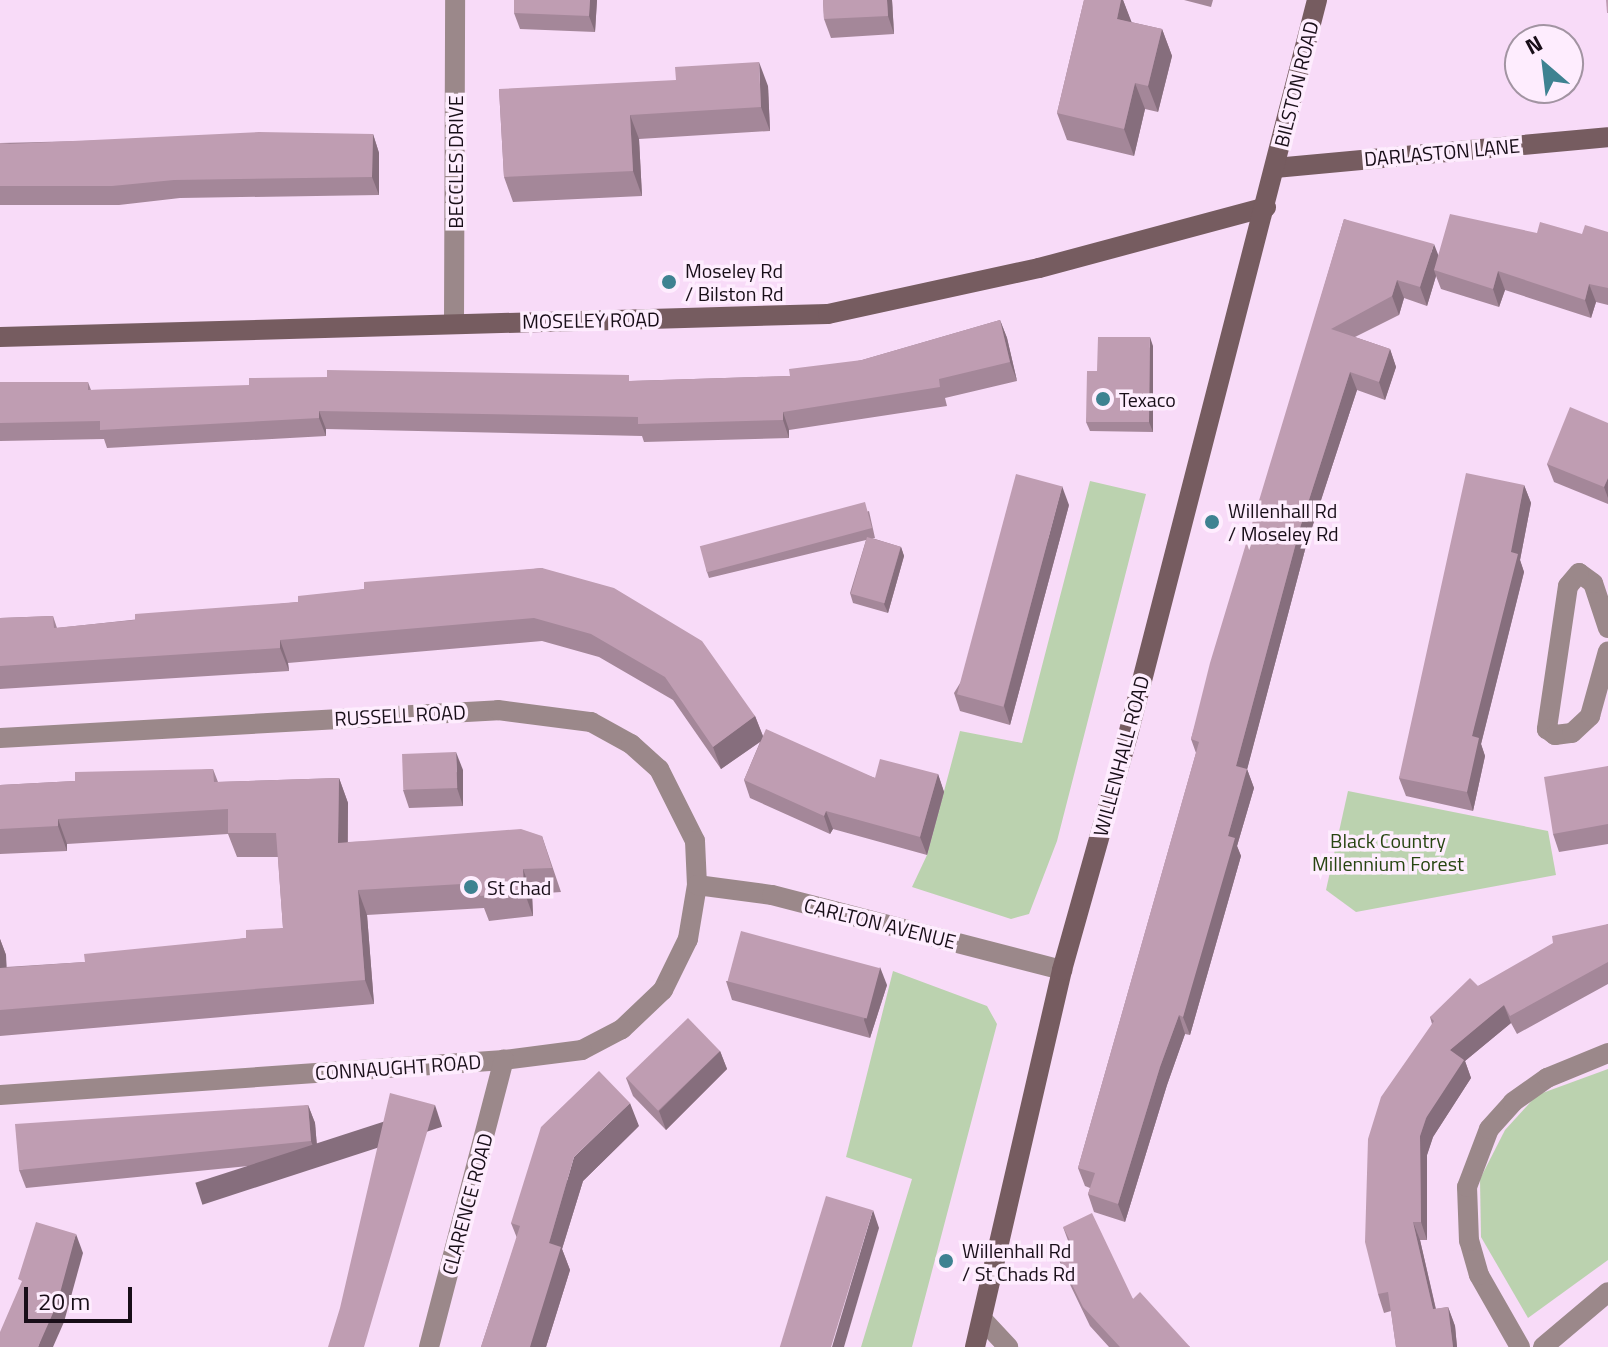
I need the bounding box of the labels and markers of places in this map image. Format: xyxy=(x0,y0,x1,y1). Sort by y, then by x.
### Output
place label: Moseley Rd / Bilston Rd xyxy=(685,258,784,305)
marker: Moseley Rd / Bilston Rd xyxy=(660,273,678,291)
place label: Texaco xyxy=(1119,387,1176,411)
marker: Texaco xyxy=(1094,390,1112,408)
place label: Willenhall Rd / Moseley Rd xyxy=(1228,498,1339,545)
marker: Willenhall Rd / Moseley Rd xyxy=(1203,513,1221,531)
place label: St Chad xyxy=(487,875,551,899)
marker: St Chad xyxy=(462,878,480,896)
place label: Willenhall Rd / St Chads Rd xyxy=(962,1238,1075,1285)
marker: Willenhall Rd / St Chads Rd xyxy=(937,1252,955,1270)

